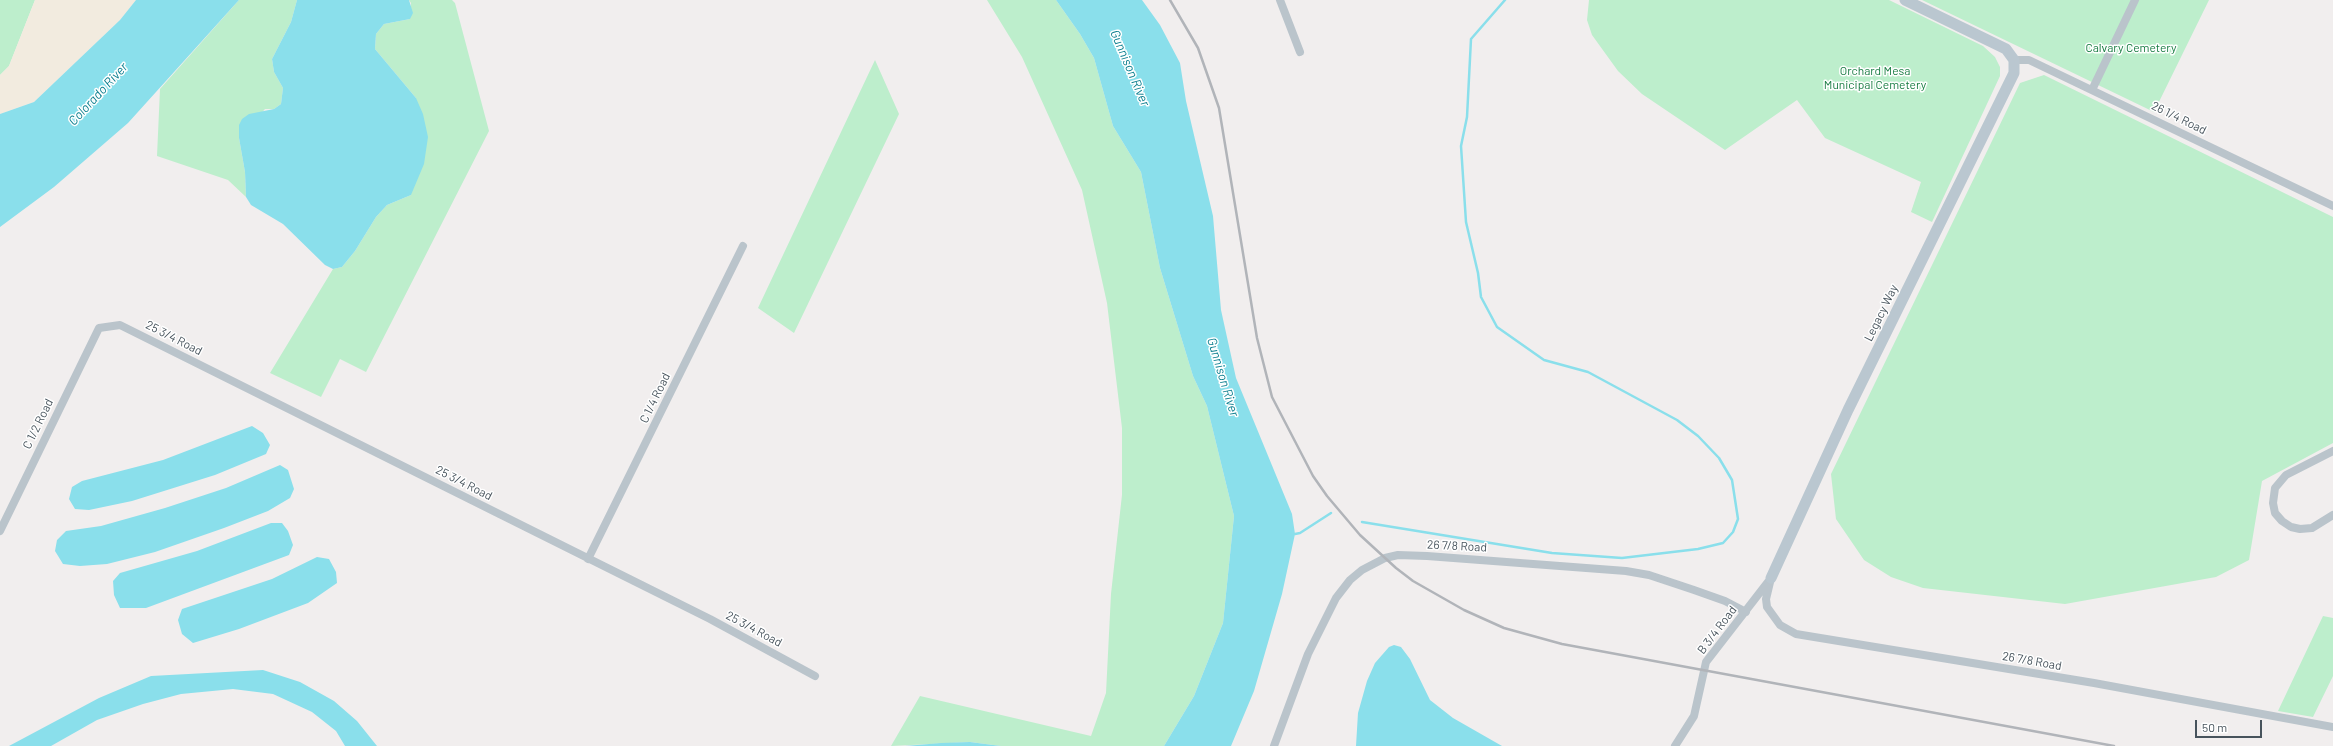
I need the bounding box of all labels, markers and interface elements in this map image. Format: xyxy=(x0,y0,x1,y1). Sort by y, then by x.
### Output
water label: Gunnison River xyxy=(1107,27,1153,109)
park label: Calvary Cemetery xyxy=(2085,41,2177,55)
water label: Colorado River xyxy=(65,59,131,129)
park label: Orchard Mesa Municipal Cemetery xyxy=(1824,64,1926,92)
street label: 26 1/4 Road xyxy=(2149,98,2209,138)
street label: Legacy Way xyxy=(1861,282,1901,344)
street label: 25 3/4 Road xyxy=(143,318,205,358)
water label: Gunnison River xyxy=(1204,336,1242,418)
street label: C 1/4 Road xyxy=(637,370,673,426)
street label: C 1/2 Road xyxy=(20,397,56,451)
street label: 25 3/4 Road xyxy=(433,463,495,503)
street label: 26 7/8 Road xyxy=(1427,537,1487,555)
street label: B 3/4 Road xyxy=(1694,603,1740,657)
street label: 25 3/4 Road xyxy=(723,608,785,650)
street label: 26 7/8 Road xyxy=(2001,649,2063,673)
scale bar xyxy=(2197,712,2264,738)
text: 50 m xyxy=(2202,720,2227,734)

